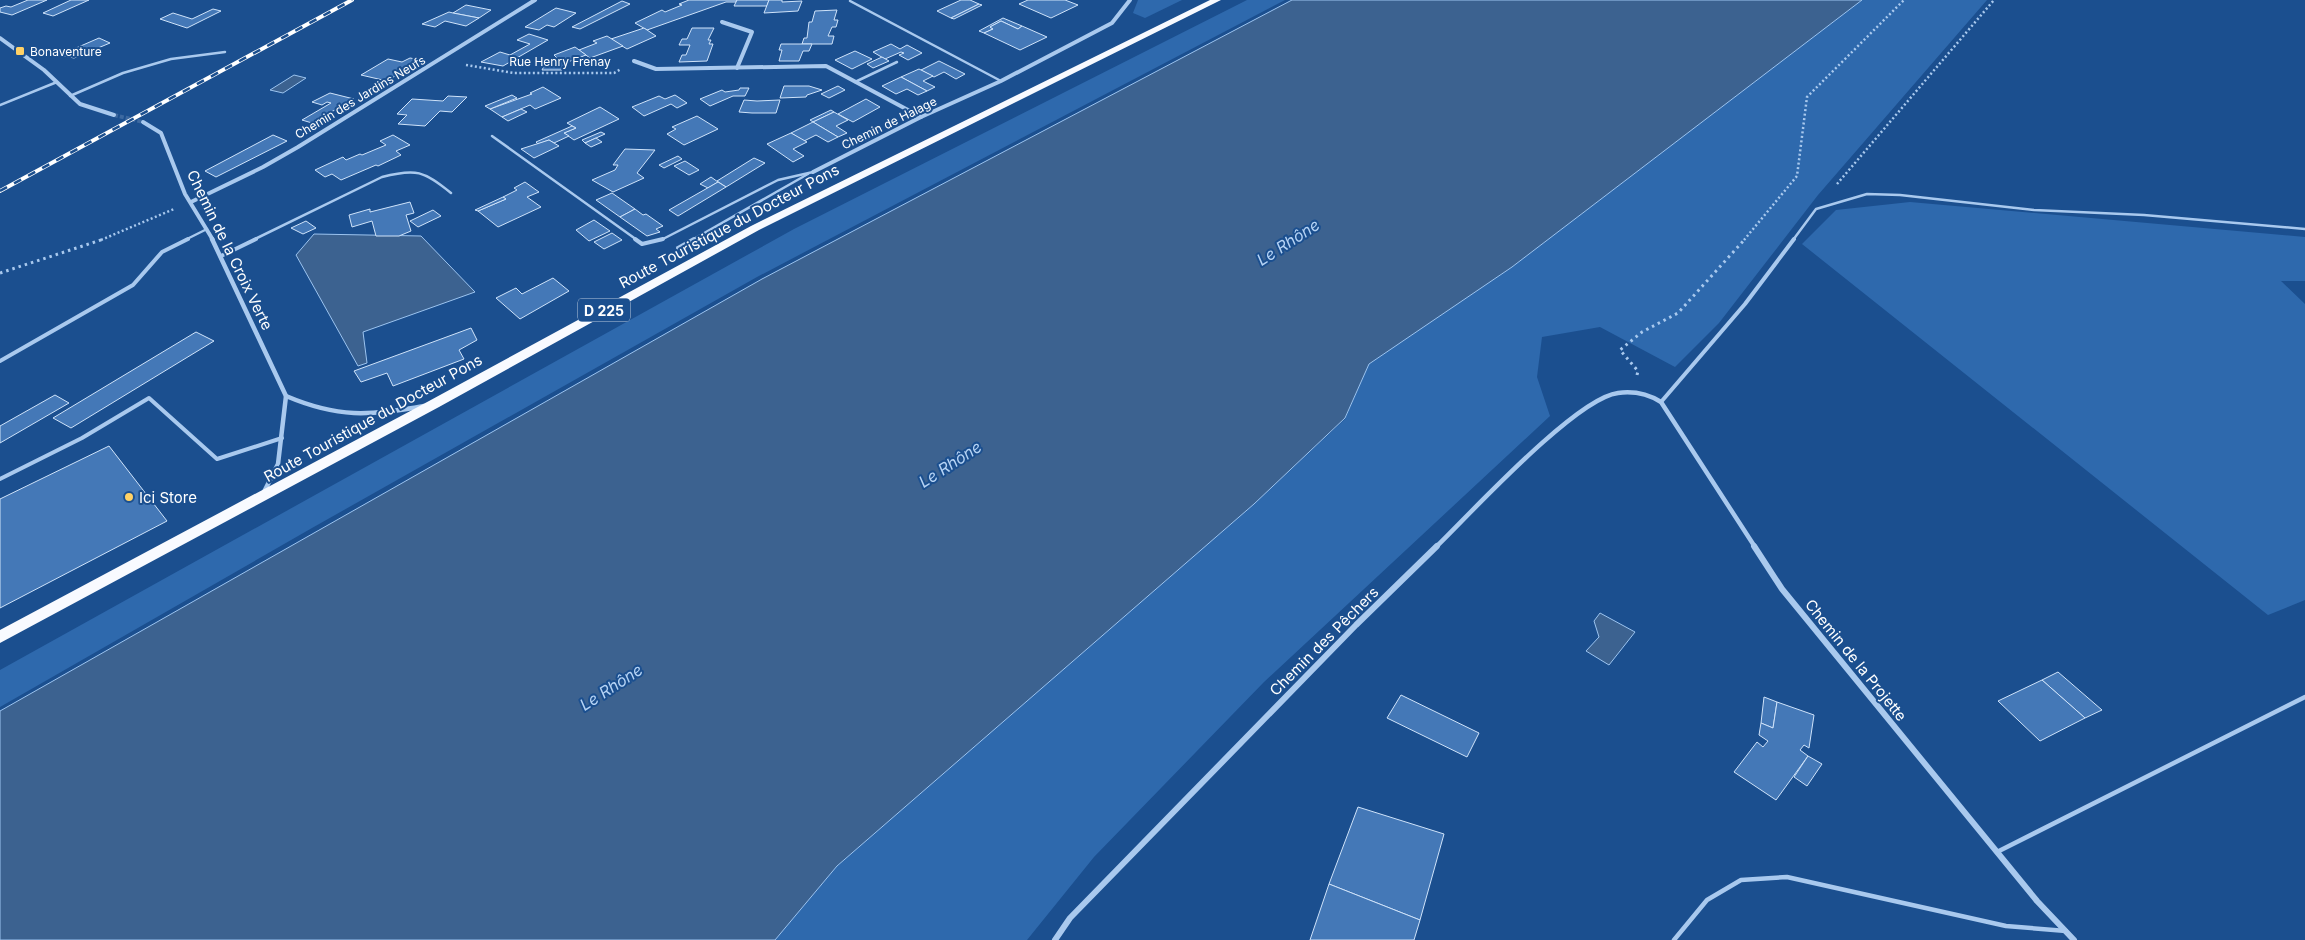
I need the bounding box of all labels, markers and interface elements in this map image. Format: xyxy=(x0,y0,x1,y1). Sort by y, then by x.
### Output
place label: Bonaventure xyxy=(30,44,102,59)
marker: Bonaventure xyxy=(14,45,26,57)
street label: Chemin des Jardins Neufs xyxy=(292,52,428,142)
street label: Rue Henry Frenay xyxy=(509,54,611,69)
street label: Chemin de Halage xyxy=(839,93,939,153)
street label: Route Touristique du Docteur Pons xyxy=(616,160,842,292)
street label: Chemin de la Croix Verte xyxy=(183,167,277,333)
water label: Le Rhône xyxy=(1253,214,1323,270)
road number: D 225 xyxy=(578,298,630,322)
street label: Route Touristique du Docteur Pons xyxy=(261,350,486,486)
water label: Le Rhône xyxy=(915,436,985,492)
place label: Ici Store xyxy=(139,488,197,507)
marker: Ici Store xyxy=(123,491,135,503)
street label: Chemin des Pêchers xyxy=(1265,582,1383,700)
street label: Chemin de la Projette xyxy=(1801,595,1911,725)
water label: Le Rhône xyxy=(576,659,646,715)

